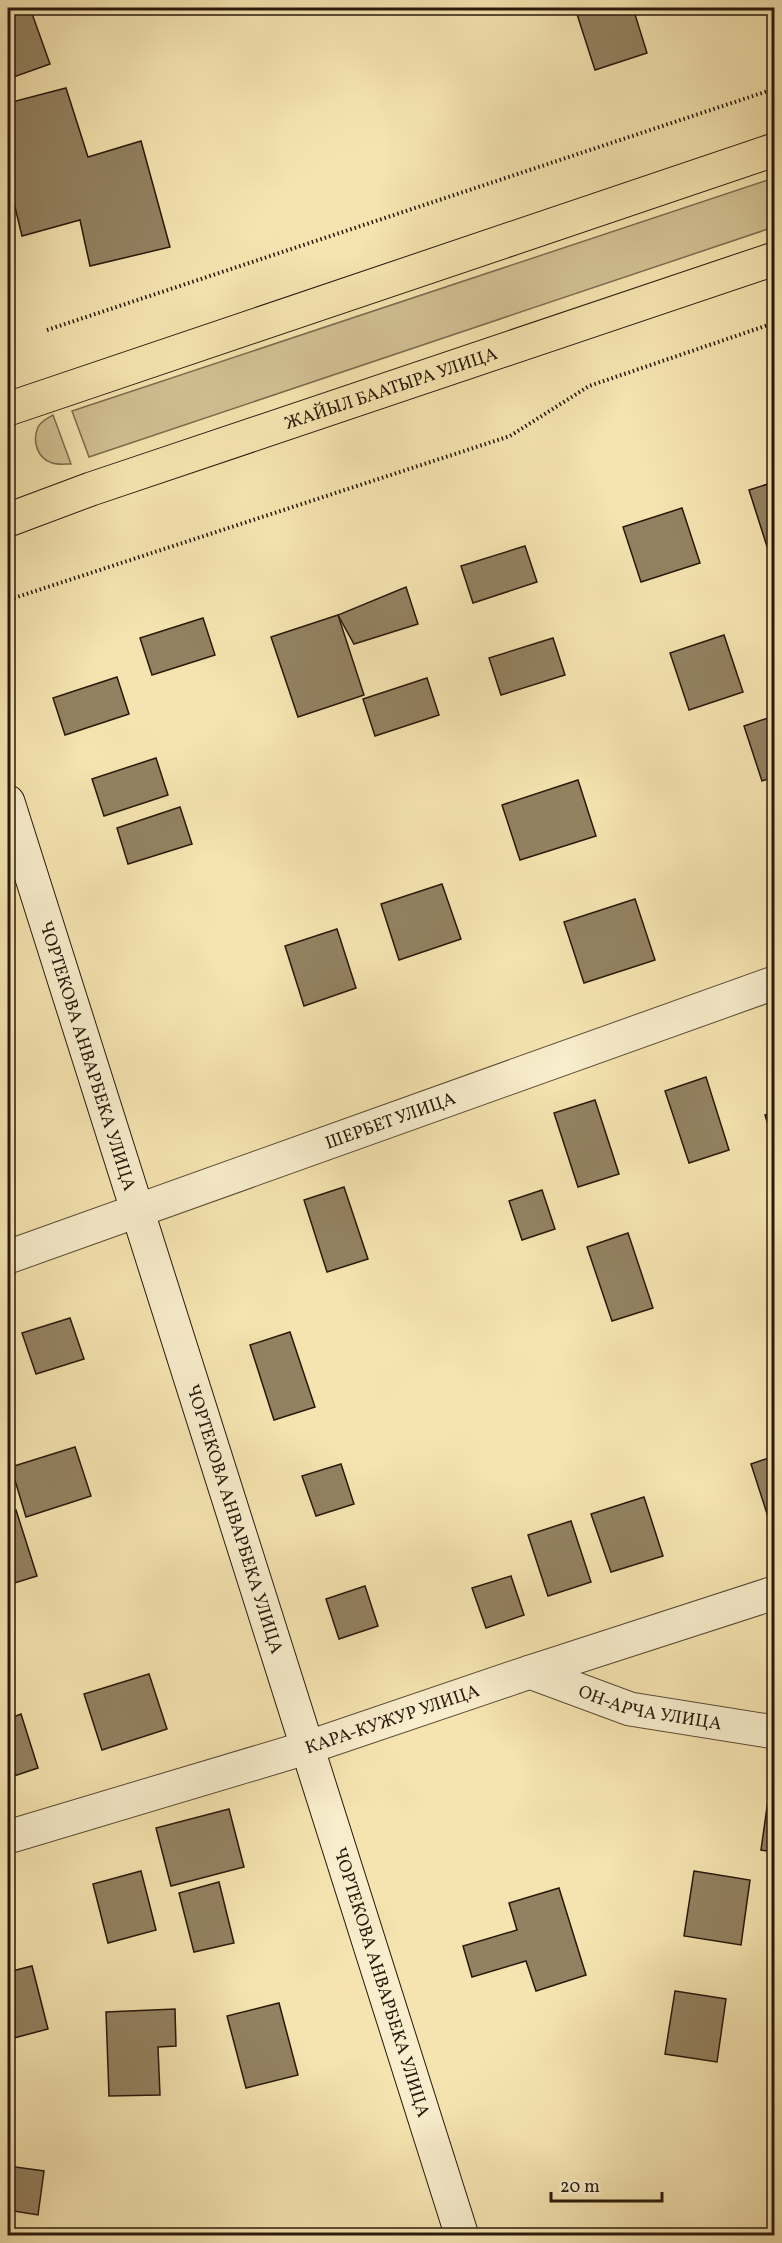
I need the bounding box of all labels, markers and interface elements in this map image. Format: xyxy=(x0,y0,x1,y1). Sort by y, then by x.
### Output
street label: ЖАЙЫЛ БААТЫРА УЛИЦА xyxy=(282,342,501,437)
street label: ЧОРТЕКОВА АНВАРБЕКА УЛИЦА xyxy=(32,918,141,1195)
street label: ШЕРБЕТ УЛИЦА xyxy=(322,1087,460,1157)
street label: ЧОРТЕКОВА АНВАРБЕКА УЛИЦА xyxy=(179,1381,288,1658)
street label: КАРА-КУЖУР УЛИЦА xyxy=(302,1679,483,1761)
street label: ОН-АРЧА УЛИЦА xyxy=(574,1680,724,1738)
street label: ЧОРТЕКОВА АНВАРБЕКА УЛИЦА xyxy=(326,1844,435,2121)
scale bar xyxy=(551,2165,662,2203)
text: 20 m xyxy=(560,2175,600,2200)

